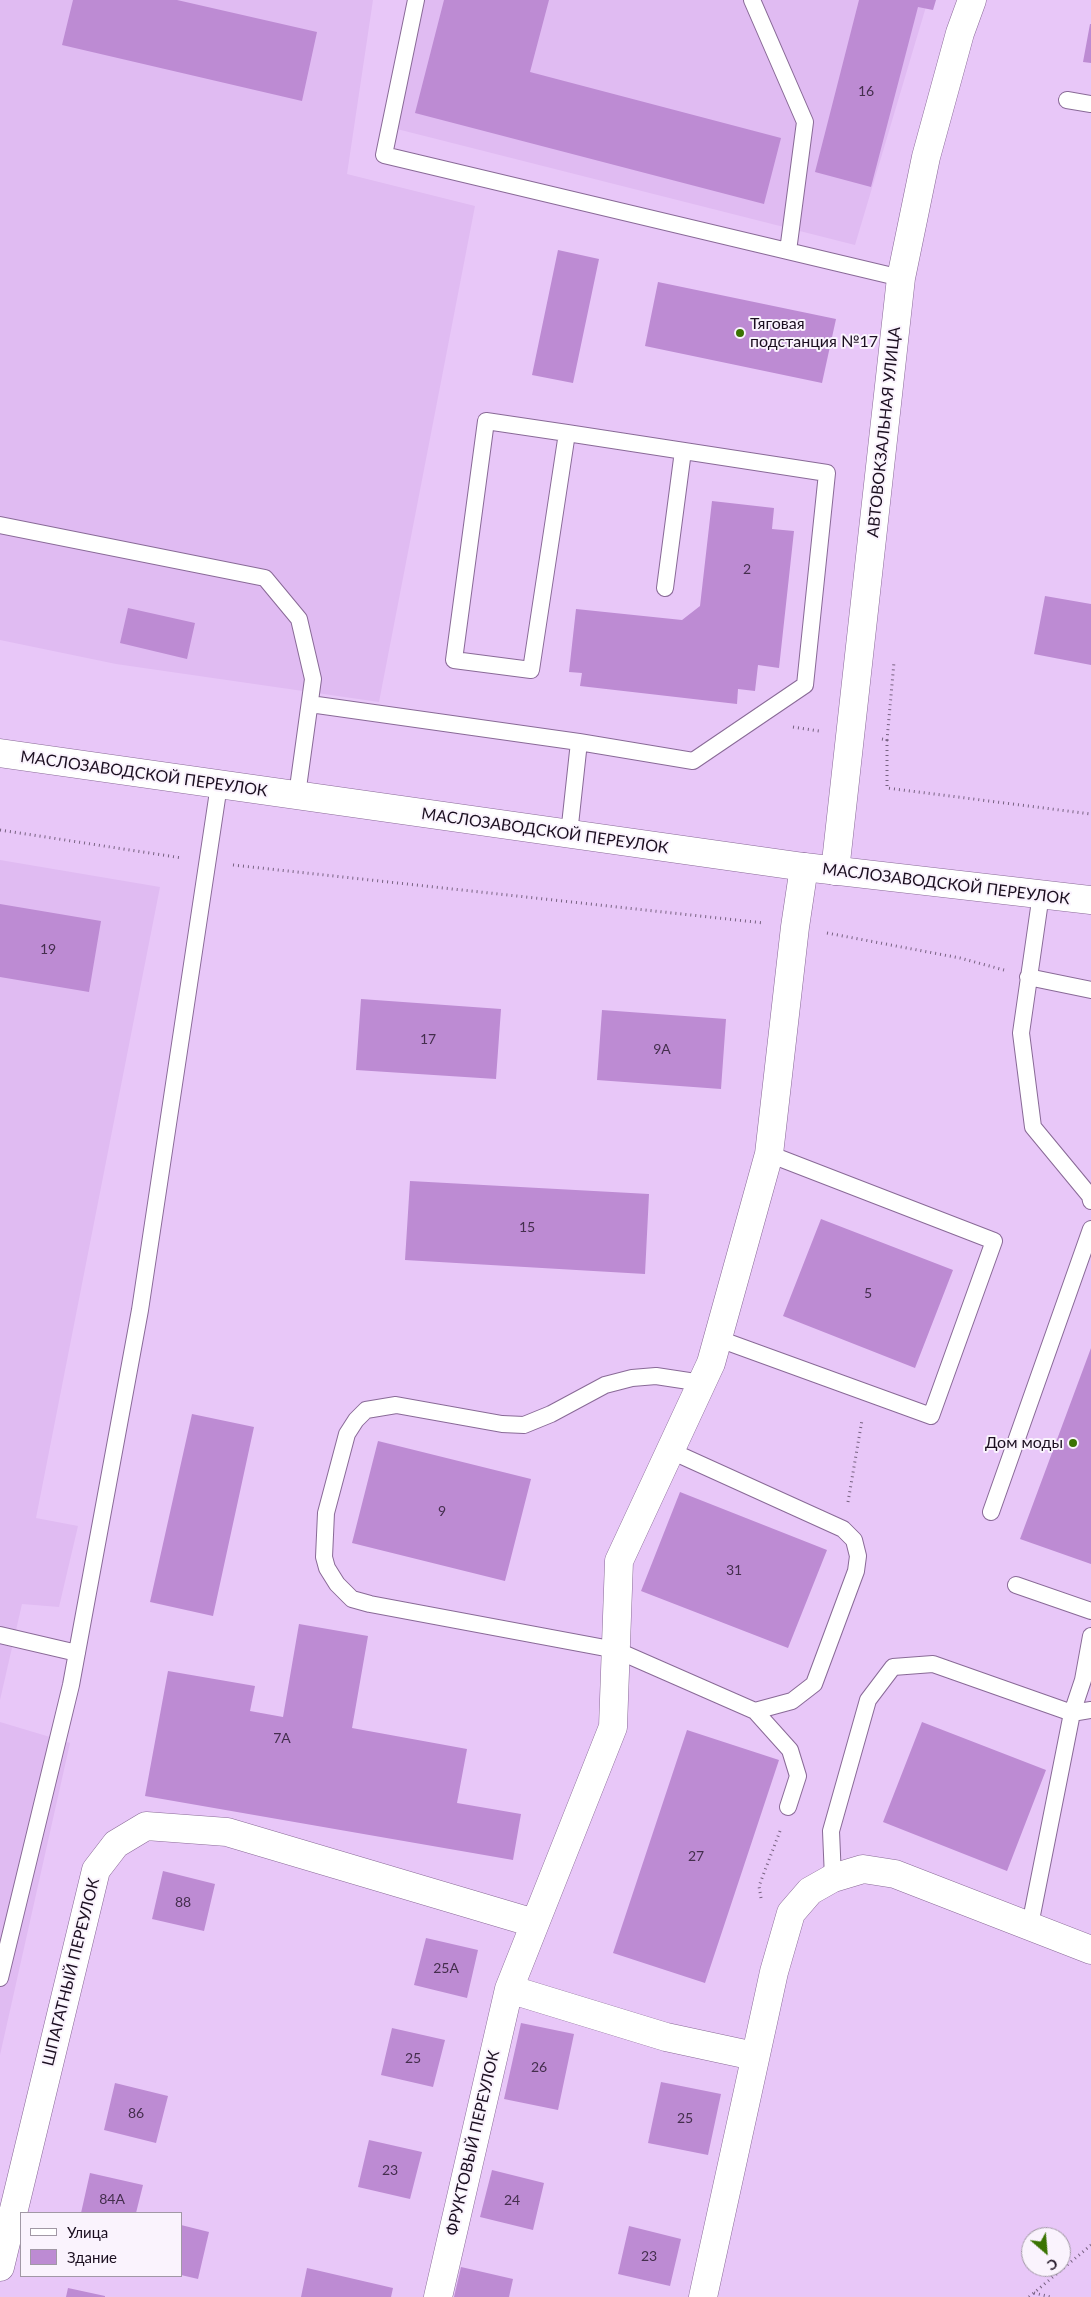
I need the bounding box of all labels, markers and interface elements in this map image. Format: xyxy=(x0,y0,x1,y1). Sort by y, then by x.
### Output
house number: 16 xyxy=(858,83,874,99)
place label: Тяговая подстанция №17 xyxy=(750,314,878,352)
street label: АВТОВОКЗАЛЬНАЯ УЛИЦА xyxy=(863,326,905,538)
marker: Тяговая подстанция №17 xyxy=(734,327,746,339)
house number: 2 xyxy=(743,561,751,577)
street label: МАСЛОЗАВОДСКОЙ ПЕРЕУЛОК xyxy=(19,747,269,801)
street label: МАСЛОЗАВОДСКОЙ ПЕРЕУЛОК xyxy=(420,804,670,858)
street label: МАСЛОЗАВОДСКОЙ ПЕРЕУЛОК xyxy=(821,859,1071,909)
house number: 19 xyxy=(40,941,56,957)
house number: 17 xyxy=(420,1031,436,1047)
house number: 9А xyxy=(653,1041,671,1057)
house number: 15 xyxy=(519,1219,535,1235)
house number: 5 xyxy=(864,1285,872,1301)
place label: Дом моды xyxy=(985,1433,1063,1453)
marker: Дом моды xyxy=(1067,1437,1079,1449)
house number: 9 xyxy=(438,1503,446,1519)
house number: 31 xyxy=(726,1562,742,1578)
house number: 7А xyxy=(273,1730,291,1746)
house number: 27 xyxy=(688,1848,704,1864)
street label: ШПАГАТНЫЙ ПЕРЕУЛОК xyxy=(38,1876,104,2068)
house number: 88 xyxy=(175,1894,191,1910)
house number: 25А xyxy=(433,1960,459,1976)
street label: ФРУКТОВЫЙ ПЕРЕУЛОК xyxy=(442,2048,504,2238)
house number: 25 xyxy=(405,2050,421,2066)
house number: 26 xyxy=(531,2059,547,2075)
house number: 86 xyxy=(128,2105,144,2121)
house number: 25 xyxy=(677,2110,693,2126)
house number: 23 xyxy=(382,2162,398,2178)
house number: 84А xyxy=(99,2191,125,2207)
house number: 24 xyxy=(504,2192,520,2208)
legend xyxy=(20,2212,182,2277)
text: Улица xyxy=(67,2223,108,2241)
north arrow xyxy=(1021,2227,1071,2277)
text: Здание xyxy=(67,2248,117,2266)
house number: 23 xyxy=(641,2248,657,2264)
text: С xyxy=(1045,2255,1061,2275)

